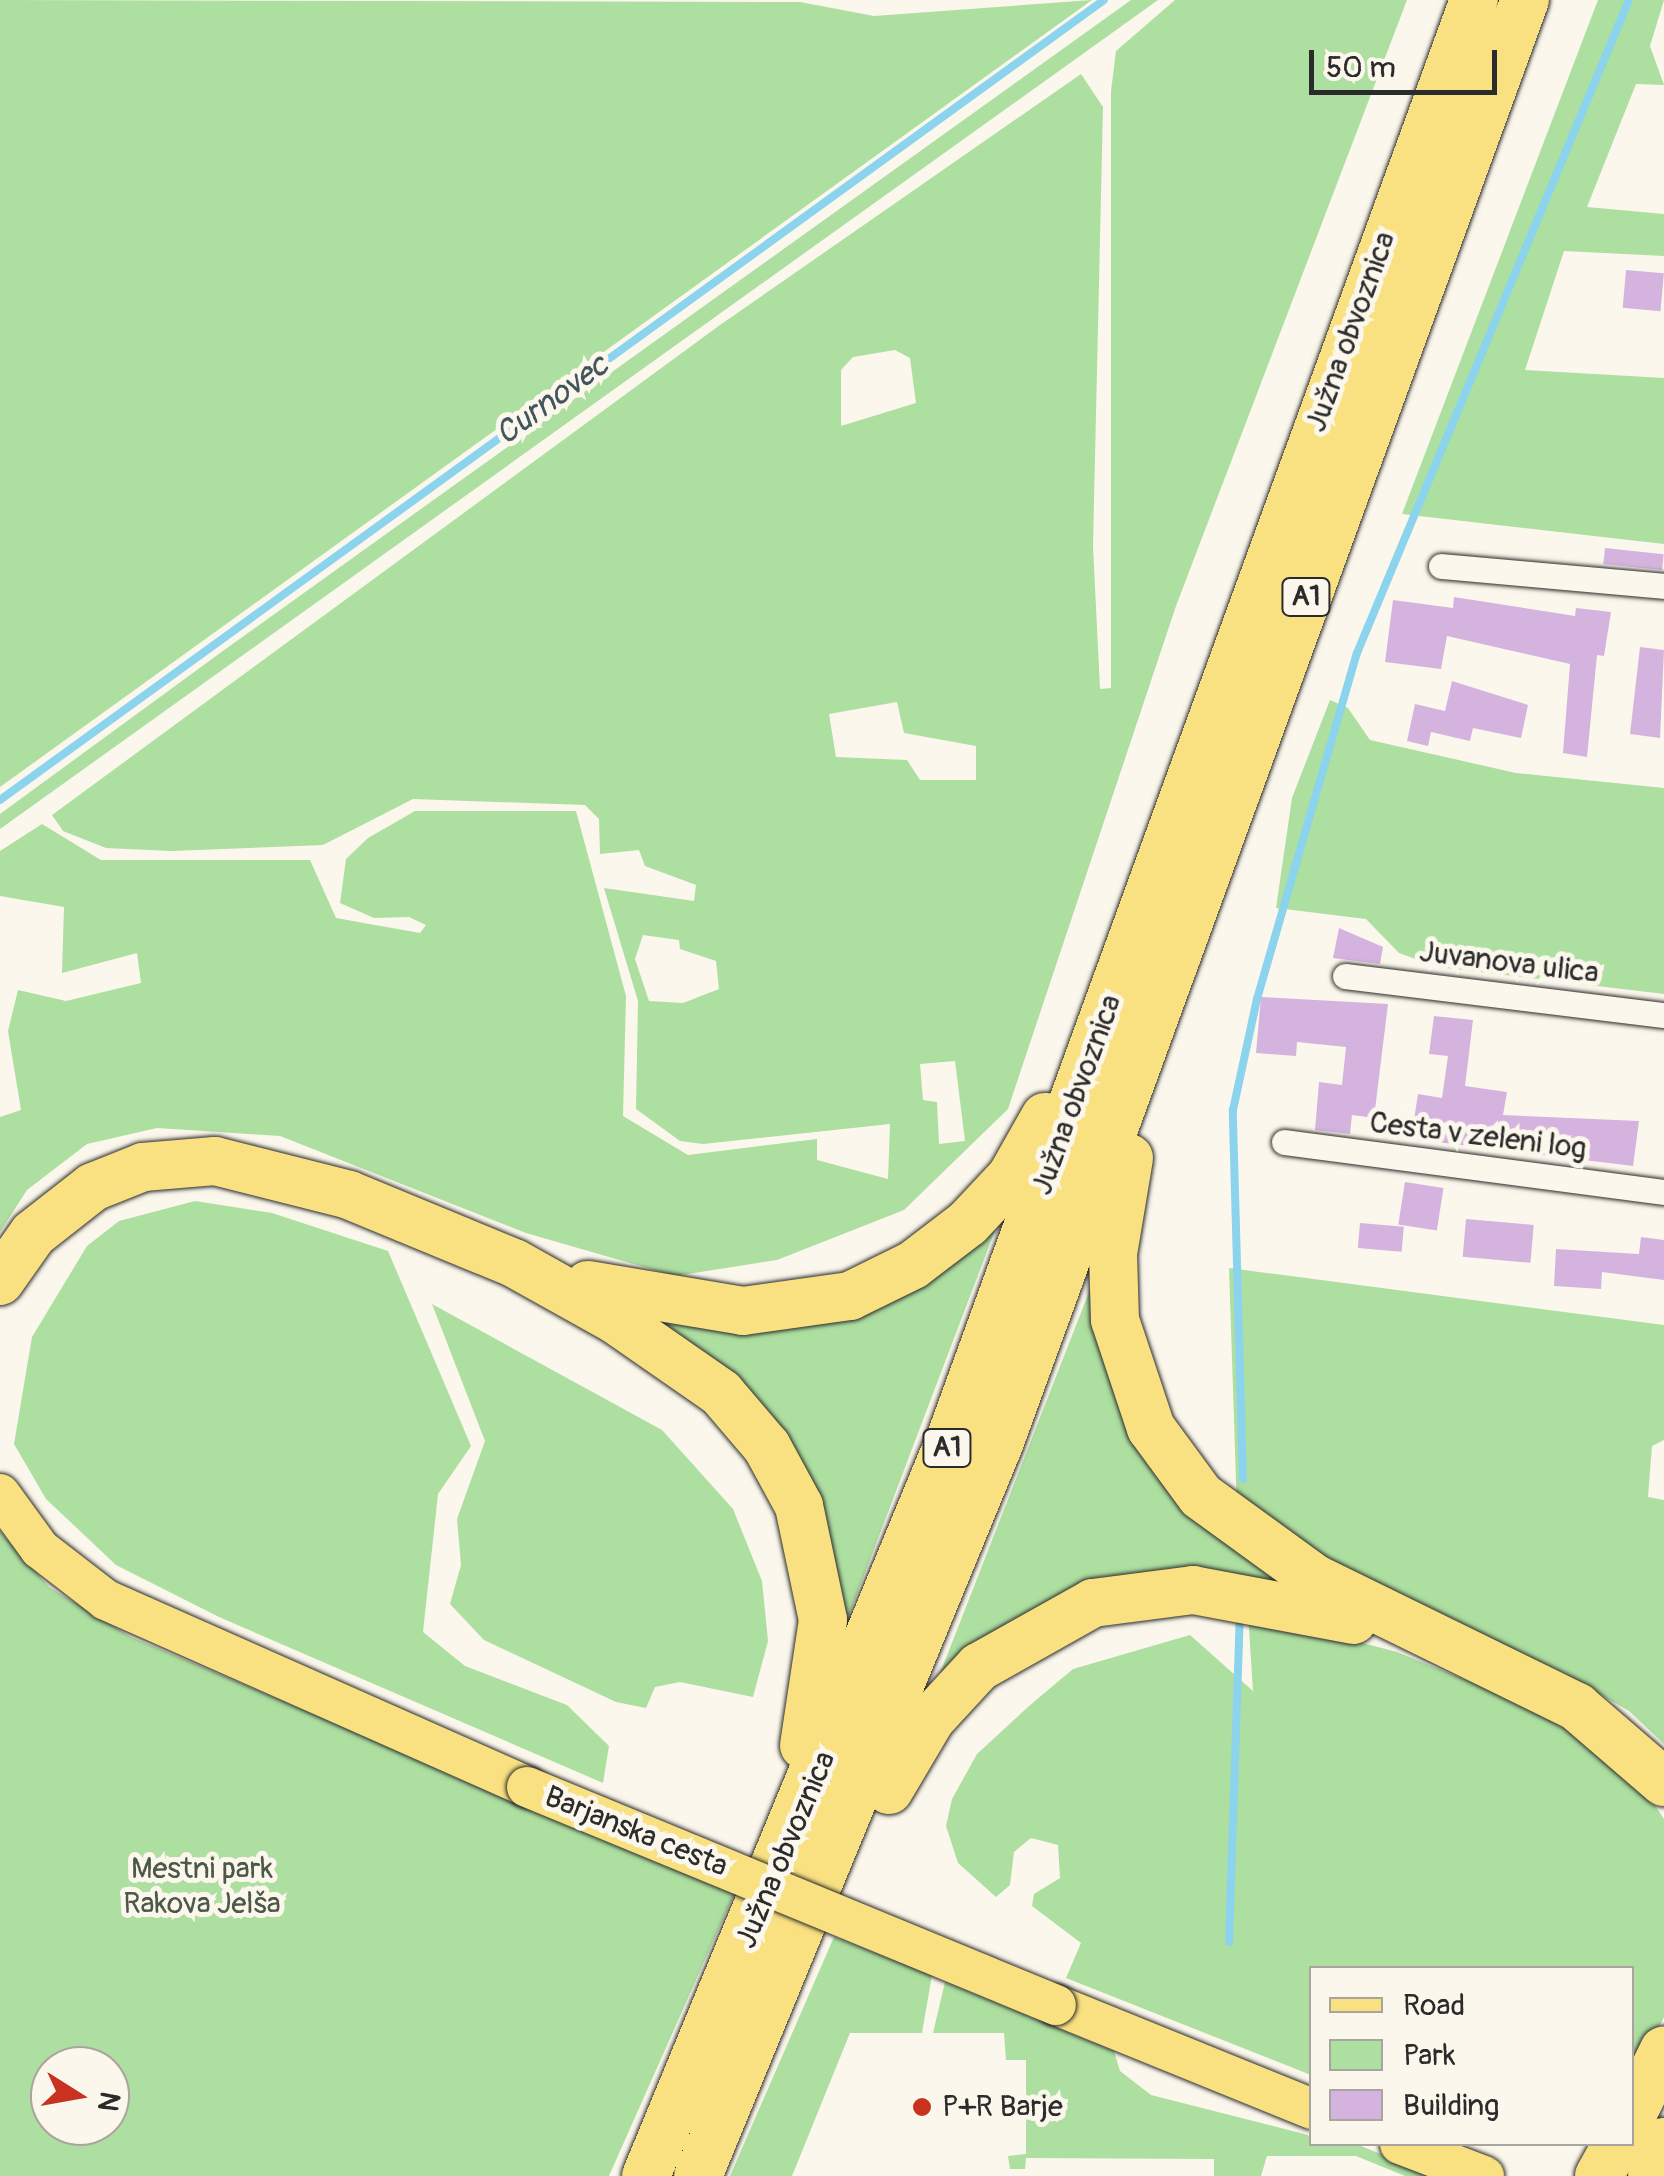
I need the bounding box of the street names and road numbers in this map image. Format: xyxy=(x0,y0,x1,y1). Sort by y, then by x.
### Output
street label: Južna obvoznica xyxy=(1298,227,1404,437)
road number: A1 xyxy=(1281,574,1331,620)
street label: Juvanova ulica xyxy=(1417,934,1601,992)
street label: Južna obvoznica xyxy=(1024,990,1130,1200)
street label: Cesta v zeleni log xyxy=(1368,1105,1588,1167)
road number: A1 xyxy=(922,1425,972,1471)
street label: Južna obvoznica xyxy=(728,1746,844,1954)
street label: Barjanska cesta xyxy=(539,1779,733,1885)

